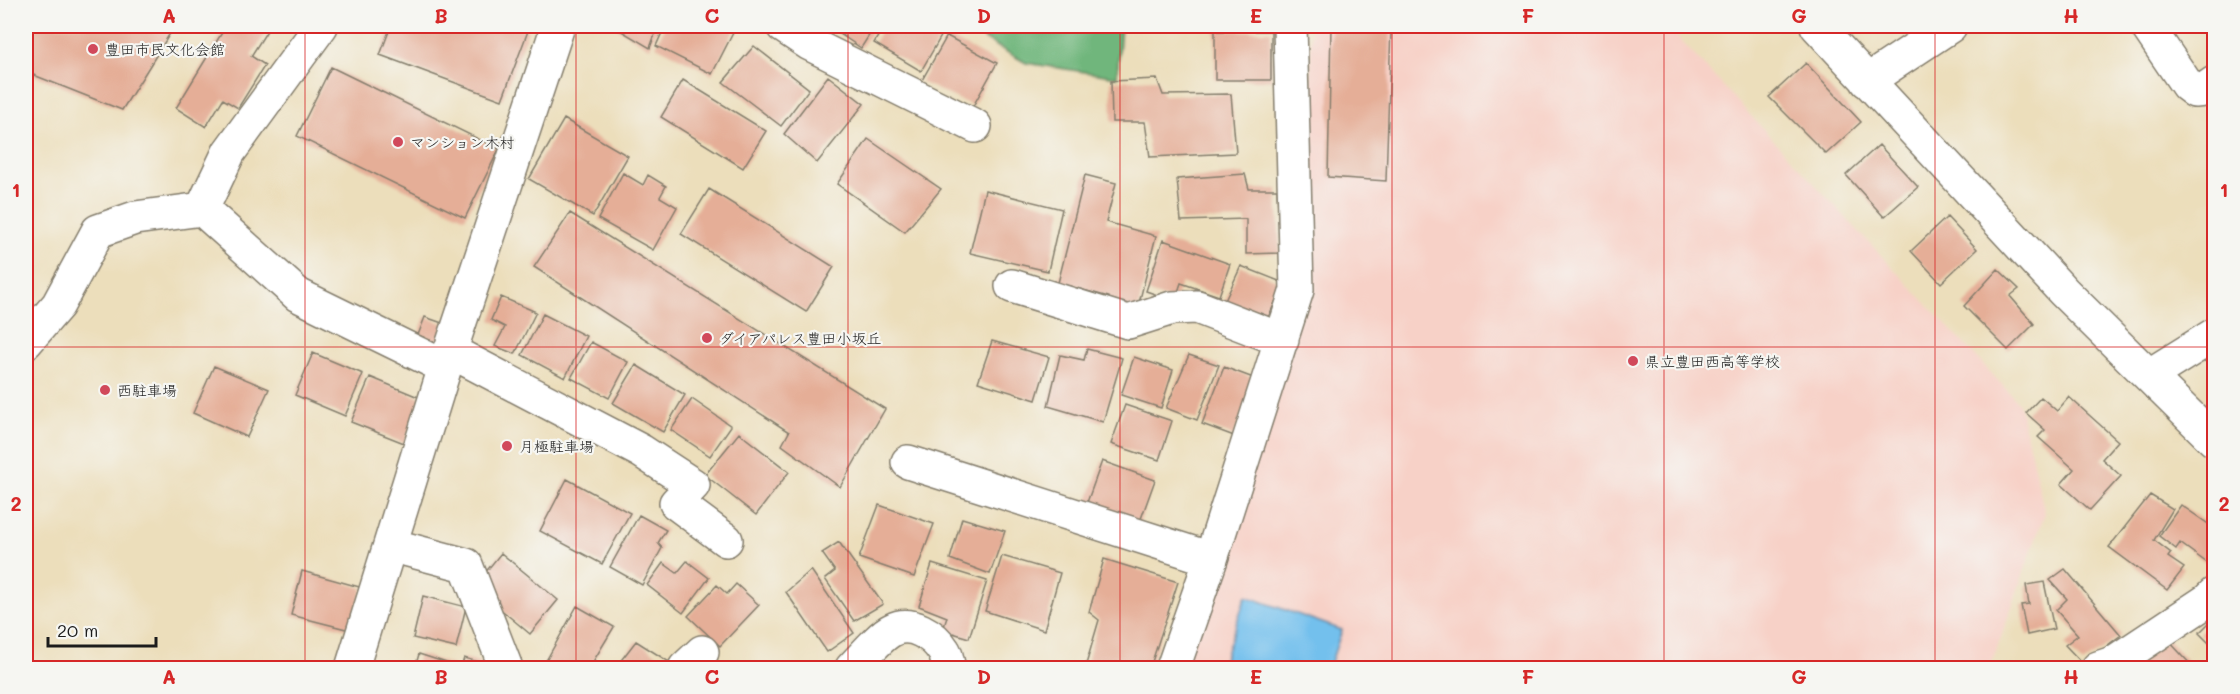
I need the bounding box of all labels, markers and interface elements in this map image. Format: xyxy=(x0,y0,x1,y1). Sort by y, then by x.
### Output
text: A xyxy=(162,2,176,28)
text: B xyxy=(434,2,448,28)
text: C xyxy=(705,2,720,28)
text: D xyxy=(977,2,991,28)
text: E xyxy=(1250,2,1262,28)
text: F xyxy=(1522,2,1535,28)
text: G xyxy=(1791,2,1807,28)
text: H xyxy=(2063,2,2079,28)
place label: 豊田市民文化会館 xyxy=(105,39,225,59)
marker: 豊田市民文化会館 xyxy=(86,42,100,56)
place label: マンション木村 xyxy=(410,132,514,152)
marker: マンション木村 xyxy=(391,135,405,149)
text: 1 xyxy=(12,176,20,202)
text: 1 xyxy=(2220,176,2228,202)
place label: ダイアパレス豊田小坂丘 xyxy=(719,328,882,348)
marker: ダイアパレス豊田小坂丘 xyxy=(700,331,714,345)
place label: 県立豊田西高等学校 xyxy=(1645,351,1780,371)
marker: 県立豊田西高等学校 xyxy=(1626,354,1640,368)
place label: 西駐車場 xyxy=(117,380,177,400)
marker: 西駐車場 xyxy=(98,383,112,397)
place label: 月極駐車場 xyxy=(519,436,594,456)
marker: 月極駐車場 xyxy=(500,439,514,453)
text: 2 xyxy=(10,490,22,516)
text: 2 xyxy=(2218,490,2230,516)
scale bar xyxy=(48,610,156,648)
text: 20 m xyxy=(57,618,98,642)
text: A xyxy=(162,663,176,689)
text: B xyxy=(434,663,448,689)
text: C xyxy=(705,663,720,689)
text: D xyxy=(977,663,991,689)
text: E xyxy=(1250,663,1262,689)
text: F xyxy=(1522,663,1535,689)
text: G xyxy=(1791,663,1807,689)
text: H xyxy=(2063,663,2079,689)

